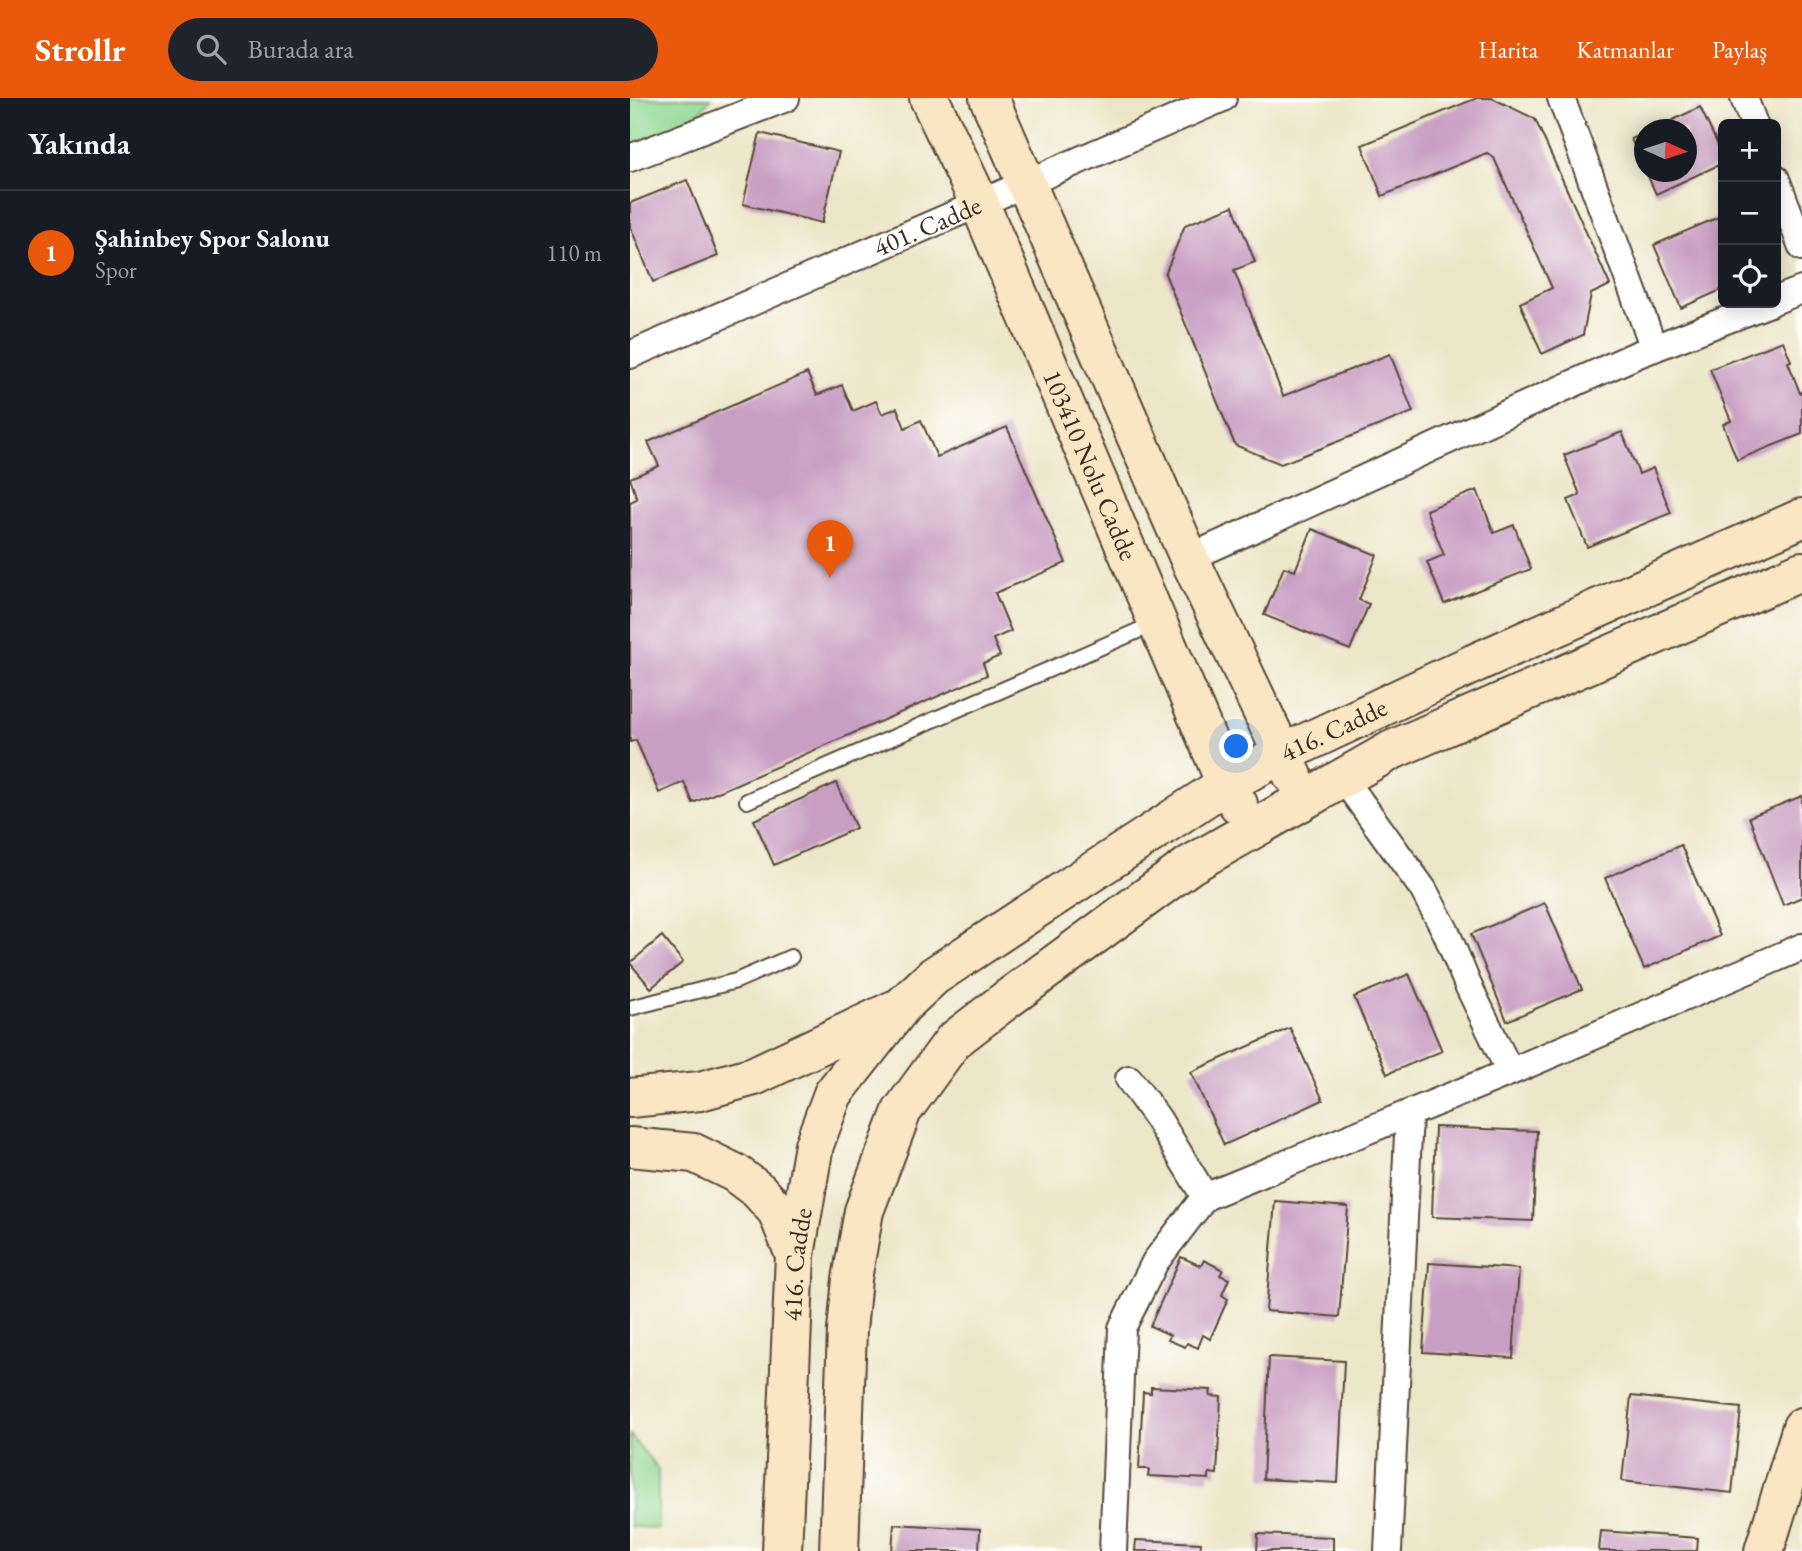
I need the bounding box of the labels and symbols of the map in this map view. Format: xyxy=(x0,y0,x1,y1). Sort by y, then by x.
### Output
north arrow xyxy=(1634,119,1697,182)
street label: 401. Cadde xyxy=(868,188,986,264)
street label: 103410 Nolu Cadde xyxy=(1035,365,1146,565)
pin: 1 xyxy=(807,520,853,578)
street label: 416. Cadde xyxy=(1275,690,1392,769)
your location xyxy=(1219,729,1253,763)
street label: 416. Cadde xyxy=(775,1205,820,1322)

